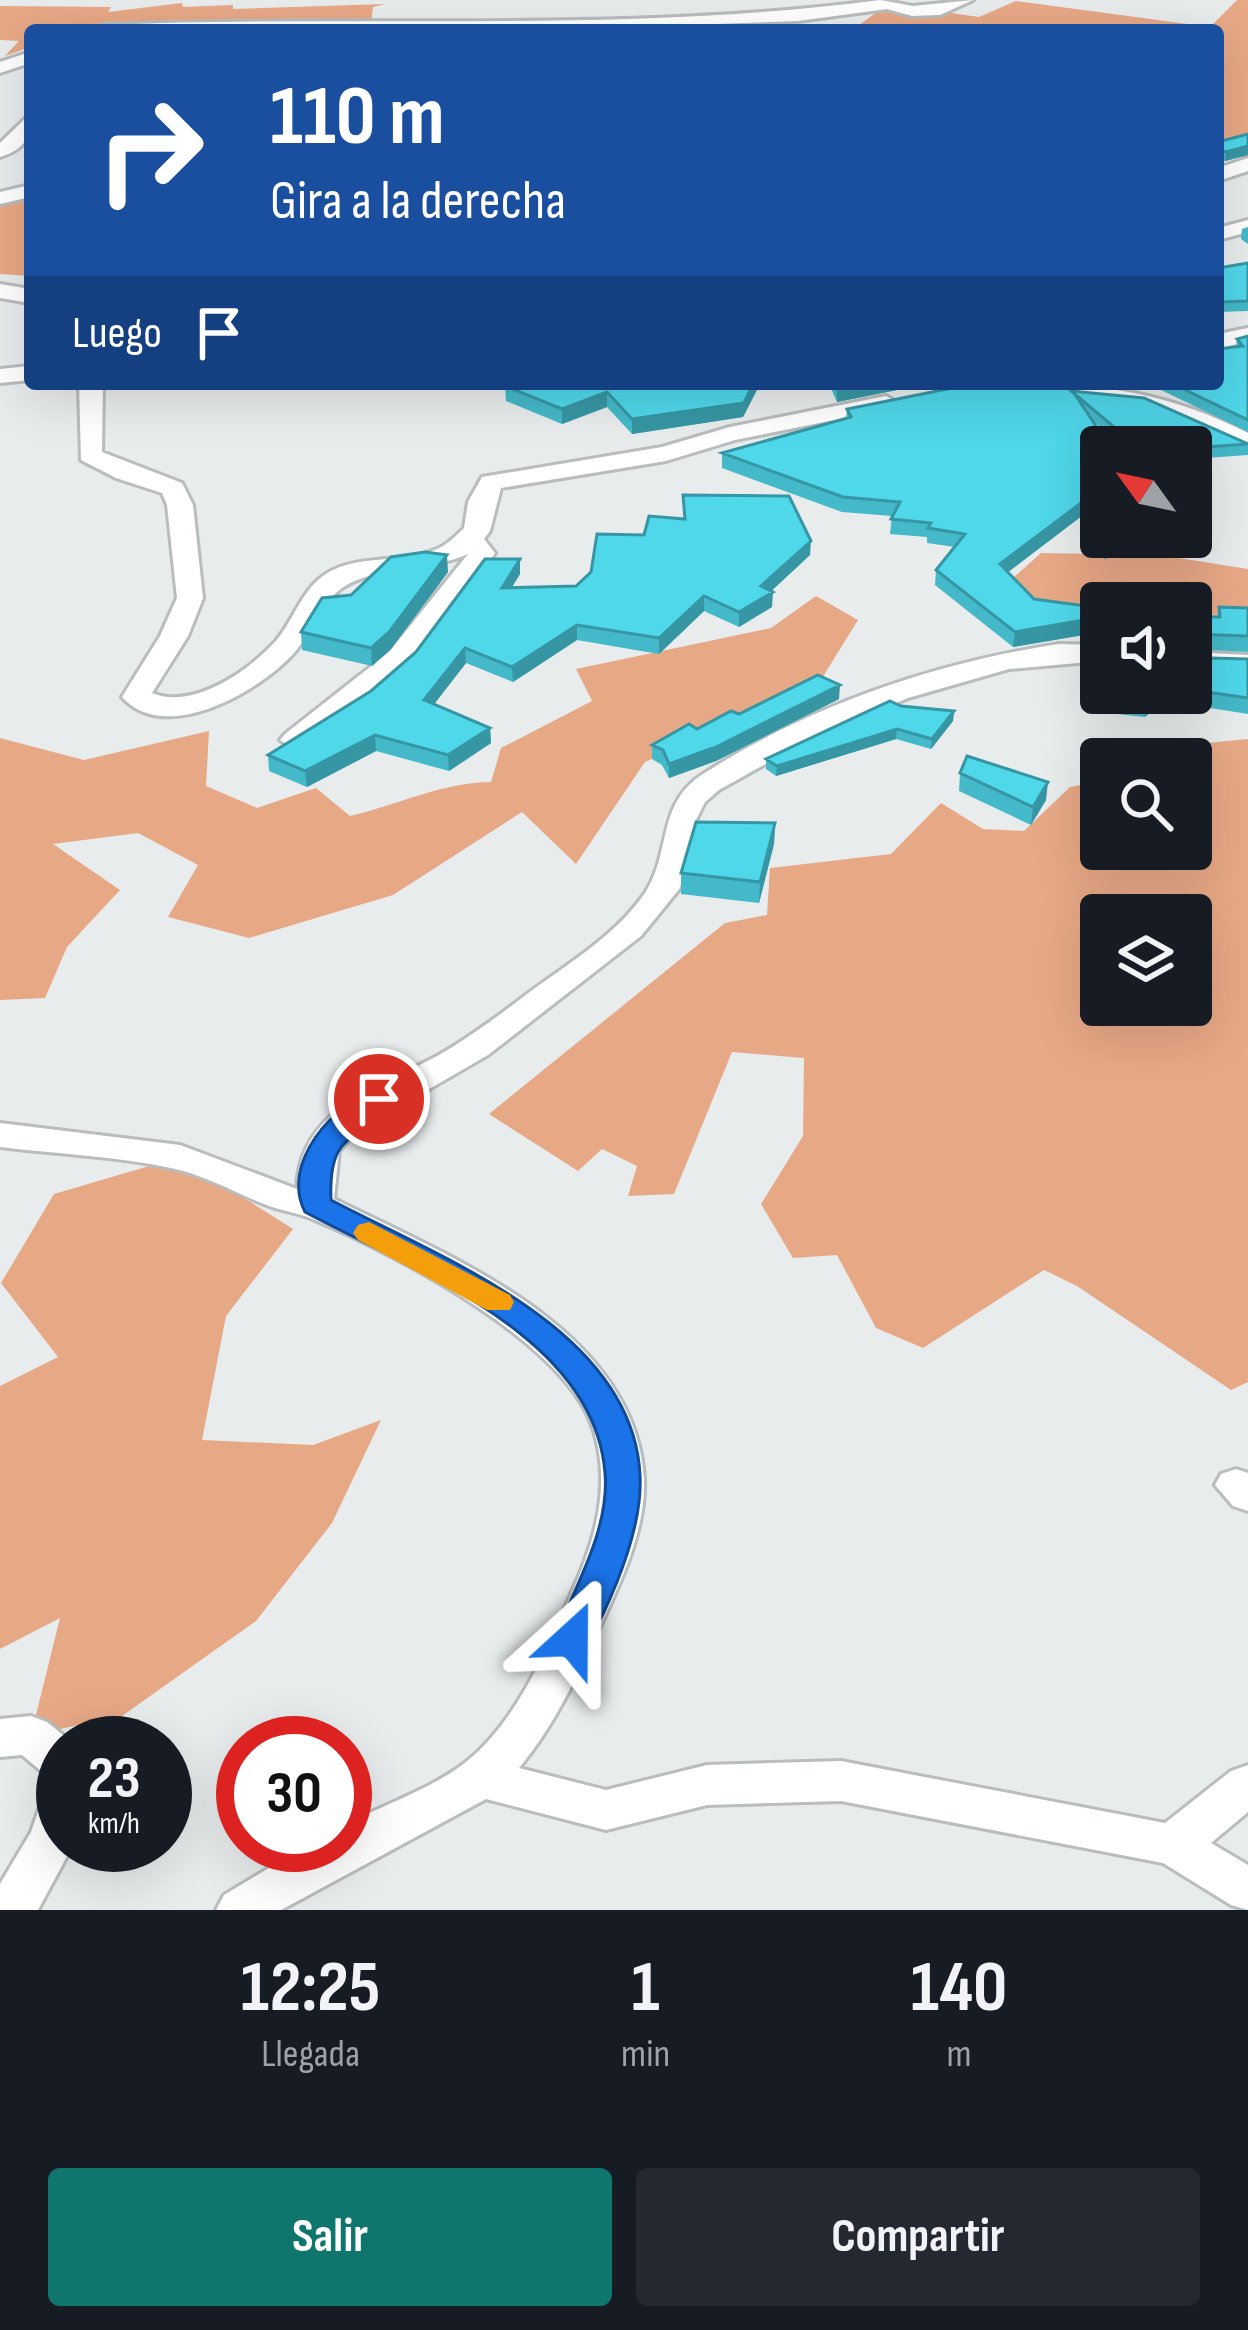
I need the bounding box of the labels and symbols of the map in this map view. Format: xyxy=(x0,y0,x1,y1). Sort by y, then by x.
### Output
north arrow xyxy=(1080,426,1212,558)
pin xyxy=(328,1048,430,1150)
position arrow xyxy=(509,1576,635,1702)
speed limit sign: 30 xyxy=(216,1716,372,1872)

